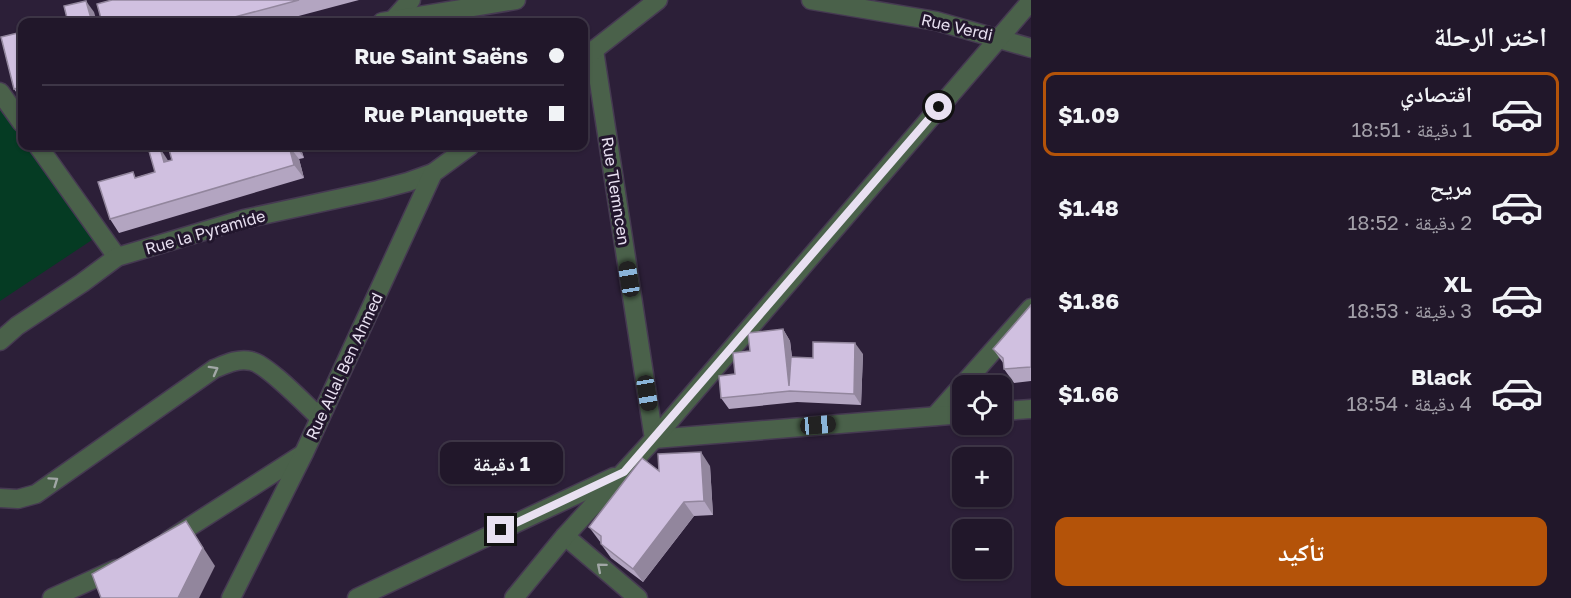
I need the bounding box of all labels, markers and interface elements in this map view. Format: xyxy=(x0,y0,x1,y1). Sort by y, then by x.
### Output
street label: Rue Verdi xyxy=(919,9,995,45)
text: اختر الرحلة xyxy=(1434,20,1547,52)
text: Rue Saint Saëns xyxy=(354,42,528,69)
text: اقتصادي xyxy=(1400,80,1472,107)
icon: car xyxy=(1490,87,1544,141)
route start xyxy=(925,93,952,120)
text: Rue Planquette xyxy=(363,100,528,127)
text: $1.09 xyxy=(1058,101,1119,128)
text: 1 دقيقة · 18:51 xyxy=(1351,117,1472,141)
street label: Rue Tlemncen xyxy=(598,135,634,247)
text: مريح xyxy=(1429,173,1472,200)
icon: car xyxy=(1490,180,1544,234)
text: $1.48 xyxy=(1058,194,1119,221)
street label: Rue la Pyramide xyxy=(143,205,267,259)
text: 2 دقيقة · 18:52 xyxy=(1348,210,1472,234)
car xyxy=(617,260,641,298)
text: XL xyxy=(1444,270,1472,297)
icon: car xyxy=(1490,273,1544,327)
text: $1.86 xyxy=(1058,287,1119,314)
street label: Rue Allal Ben Ahmed xyxy=(301,289,387,443)
text: 3 دقيقة · 18:53 xyxy=(1347,298,1472,322)
text: Black xyxy=(1411,363,1472,390)
one-way arrow xyxy=(208,366,218,377)
icon: car xyxy=(1490,366,1544,420)
car xyxy=(635,374,659,412)
map controls xyxy=(952,375,1012,579)
button: locate xyxy=(952,375,1012,435)
text: $1.66 xyxy=(1058,380,1119,407)
text: 4 دقيقة · 18:54 xyxy=(1346,391,1472,415)
car xyxy=(799,414,837,436)
callout: 1 دقيقة xyxy=(440,443,562,485)
button: + xyxy=(952,447,1012,507)
text: 1 دقيقة xyxy=(473,451,530,475)
one-way arrow xyxy=(47,477,58,488)
route end xyxy=(487,516,514,543)
button: تأكيد xyxy=(1055,517,1547,586)
button: − xyxy=(952,519,1012,579)
one-way arrow xyxy=(597,563,608,574)

